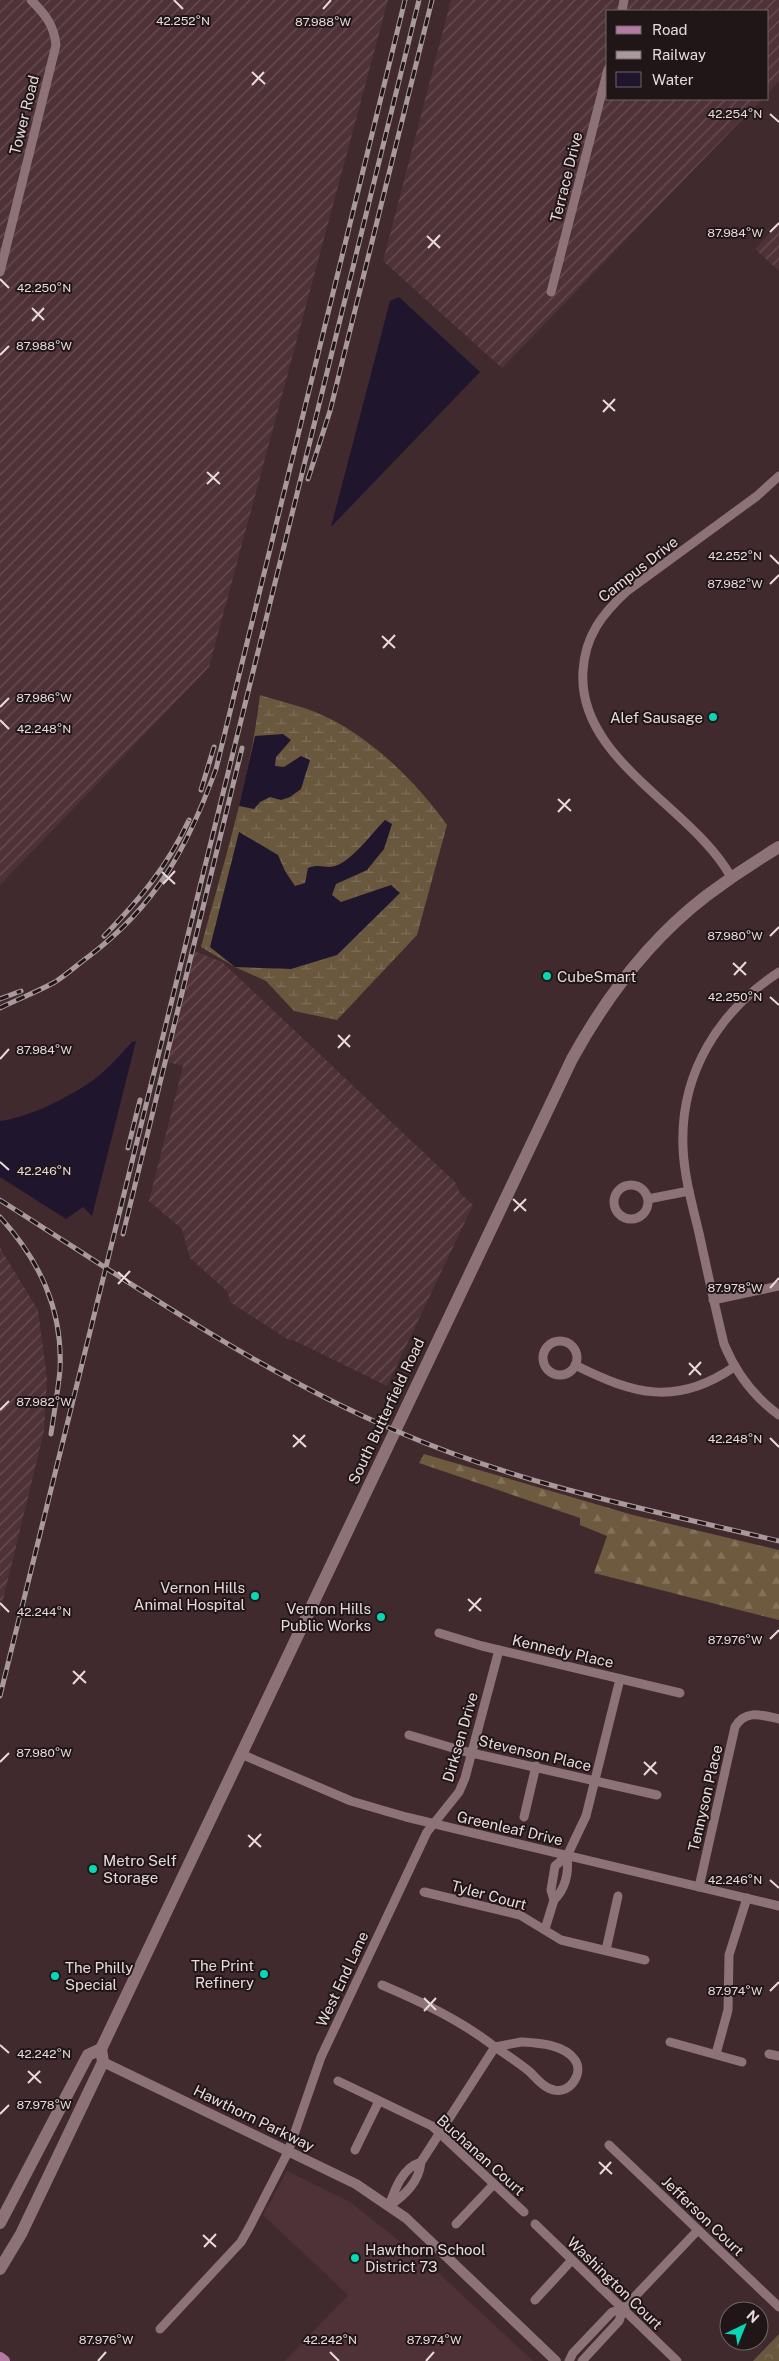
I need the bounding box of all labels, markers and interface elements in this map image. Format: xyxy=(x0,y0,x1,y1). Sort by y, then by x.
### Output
legend xyxy=(606,10,769,100)
text: 42.252°N xyxy=(156,14,210,28)
text: 87.988°W xyxy=(295,15,351,29)
text: Road xyxy=(652,21,688,38)
text: Railway xyxy=(652,46,706,63)
text: Water xyxy=(652,71,694,88)
street label: Tower Road xyxy=(6,73,42,157)
text: 42.254°N xyxy=(708,107,762,121)
street label: Terrace Drive xyxy=(547,130,585,224)
text: 87.984°W xyxy=(707,226,763,240)
text: 42.250°N xyxy=(17,281,71,295)
text: 87.988°W xyxy=(16,339,72,353)
street label: Campus Drive xyxy=(595,533,681,605)
text: 42.252°N xyxy=(708,549,762,563)
text: 87.982°W xyxy=(707,577,763,591)
text: 87.986°W xyxy=(16,691,72,705)
place label: Alef Sausage xyxy=(610,709,703,726)
marker: Alef Sausage xyxy=(707,711,719,723)
text: 42.248°N xyxy=(17,722,71,736)
text: 87.980°W xyxy=(707,929,763,943)
place label: CubeSmart xyxy=(557,968,637,985)
marker: CubeSmart xyxy=(541,970,553,982)
text: 42.250°N xyxy=(708,990,762,1004)
text: 87.984°W xyxy=(16,1043,72,1057)
text: 42.246°N xyxy=(17,1164,71,1178)
text: 87.978°W xyxy=(707,1281,763,1295)
street label: South Butterfield Road xyxy=(345,1335,427,1487)
text: 87.982°W xyxy=(16,1395,72,1409)
text: 42.248°N xyxy=(708,1432,762,1446)
place label: Vernon Hills Animal Hospital xyxy=(134,1579,245,1613)
marker: Vernon Hills Animal Hospital xyxy=(249,1590,261,1602)
place label: Vernon Hills Public Works xyxy=(280,1600,371,1634)
text: 42.244°N xyxy=(17,1605,71,1619)
marker: Vernon Hills Public Works xyxy=(375,1611,387,1623)
street label: Kennedy Place xyxy=(511,1631,615,1671)
text: 87.976°W xyxy=(708,1633,763,1647)
street label: Dirksen Drive xyxy=(439,1690,481,1784)
street label: Stevenson Place xyxy=(477,1732,593,1774)
street label: Tennyson Place xyxy=(685,1743,725,1853)
text: 87.980°W xyxy=(16,1746,72,1760)
street label: Greenleaf Drive xyxy=(455,1808,565,1848)
place label: Metro Self Storage xyxy=(103,1852,177,1886)
marker: Metro Self Storage xyxy=(87,1863,99,1875)
text: 42.246°N xyxy=(708,1873,762,1887)
street label: Tyler Court xyxy=(449,1877,529,1913)
street label: West End Lane xyxy=(312,1929,372,2029)
place label: The Print Refinery xyxy=(191,1957,254,1991)
place label: The Philly Special xyxy=(65,1959,133,1993)
marker: The Print Refinery xyxy=(258,1968,270,1980)
marker: The Philly Special xyxy=(49,1970,61,1982)
text: 87.974°W xyxy=(708,1984,763,1998)
text: 42.242°N xyxy=(17,2047,71,2061)
street label: Hawthorn Parkway xyxy=(191,2081,317,2155)
text: 87.978°W xyxy=(16,2098,72,2112)
street label: Buchanan Court xyxy=(434,2111,528,2199)
street label: Jefferson Court xyxy=(659,2173,748,2259)
street label: Washington Court xyxy=(564,2233,666,2333)
place label: Hawthorn School District 73 xyxy=(365,2241,486,2275)
marker: Hawthorn School District 73 xyxy=(349,2252,361,2264)
north arrow xyxy=(719,2301,769,2351)
text: N xyxy=(743,2307,762,2326)
text: 87.976°W xyxy=(79,2333,134,2347)
text: 42.242°N xyxy=(303,2333,357,2347)
text: 87.974°W xyxy=(407,2333,462,2347)

